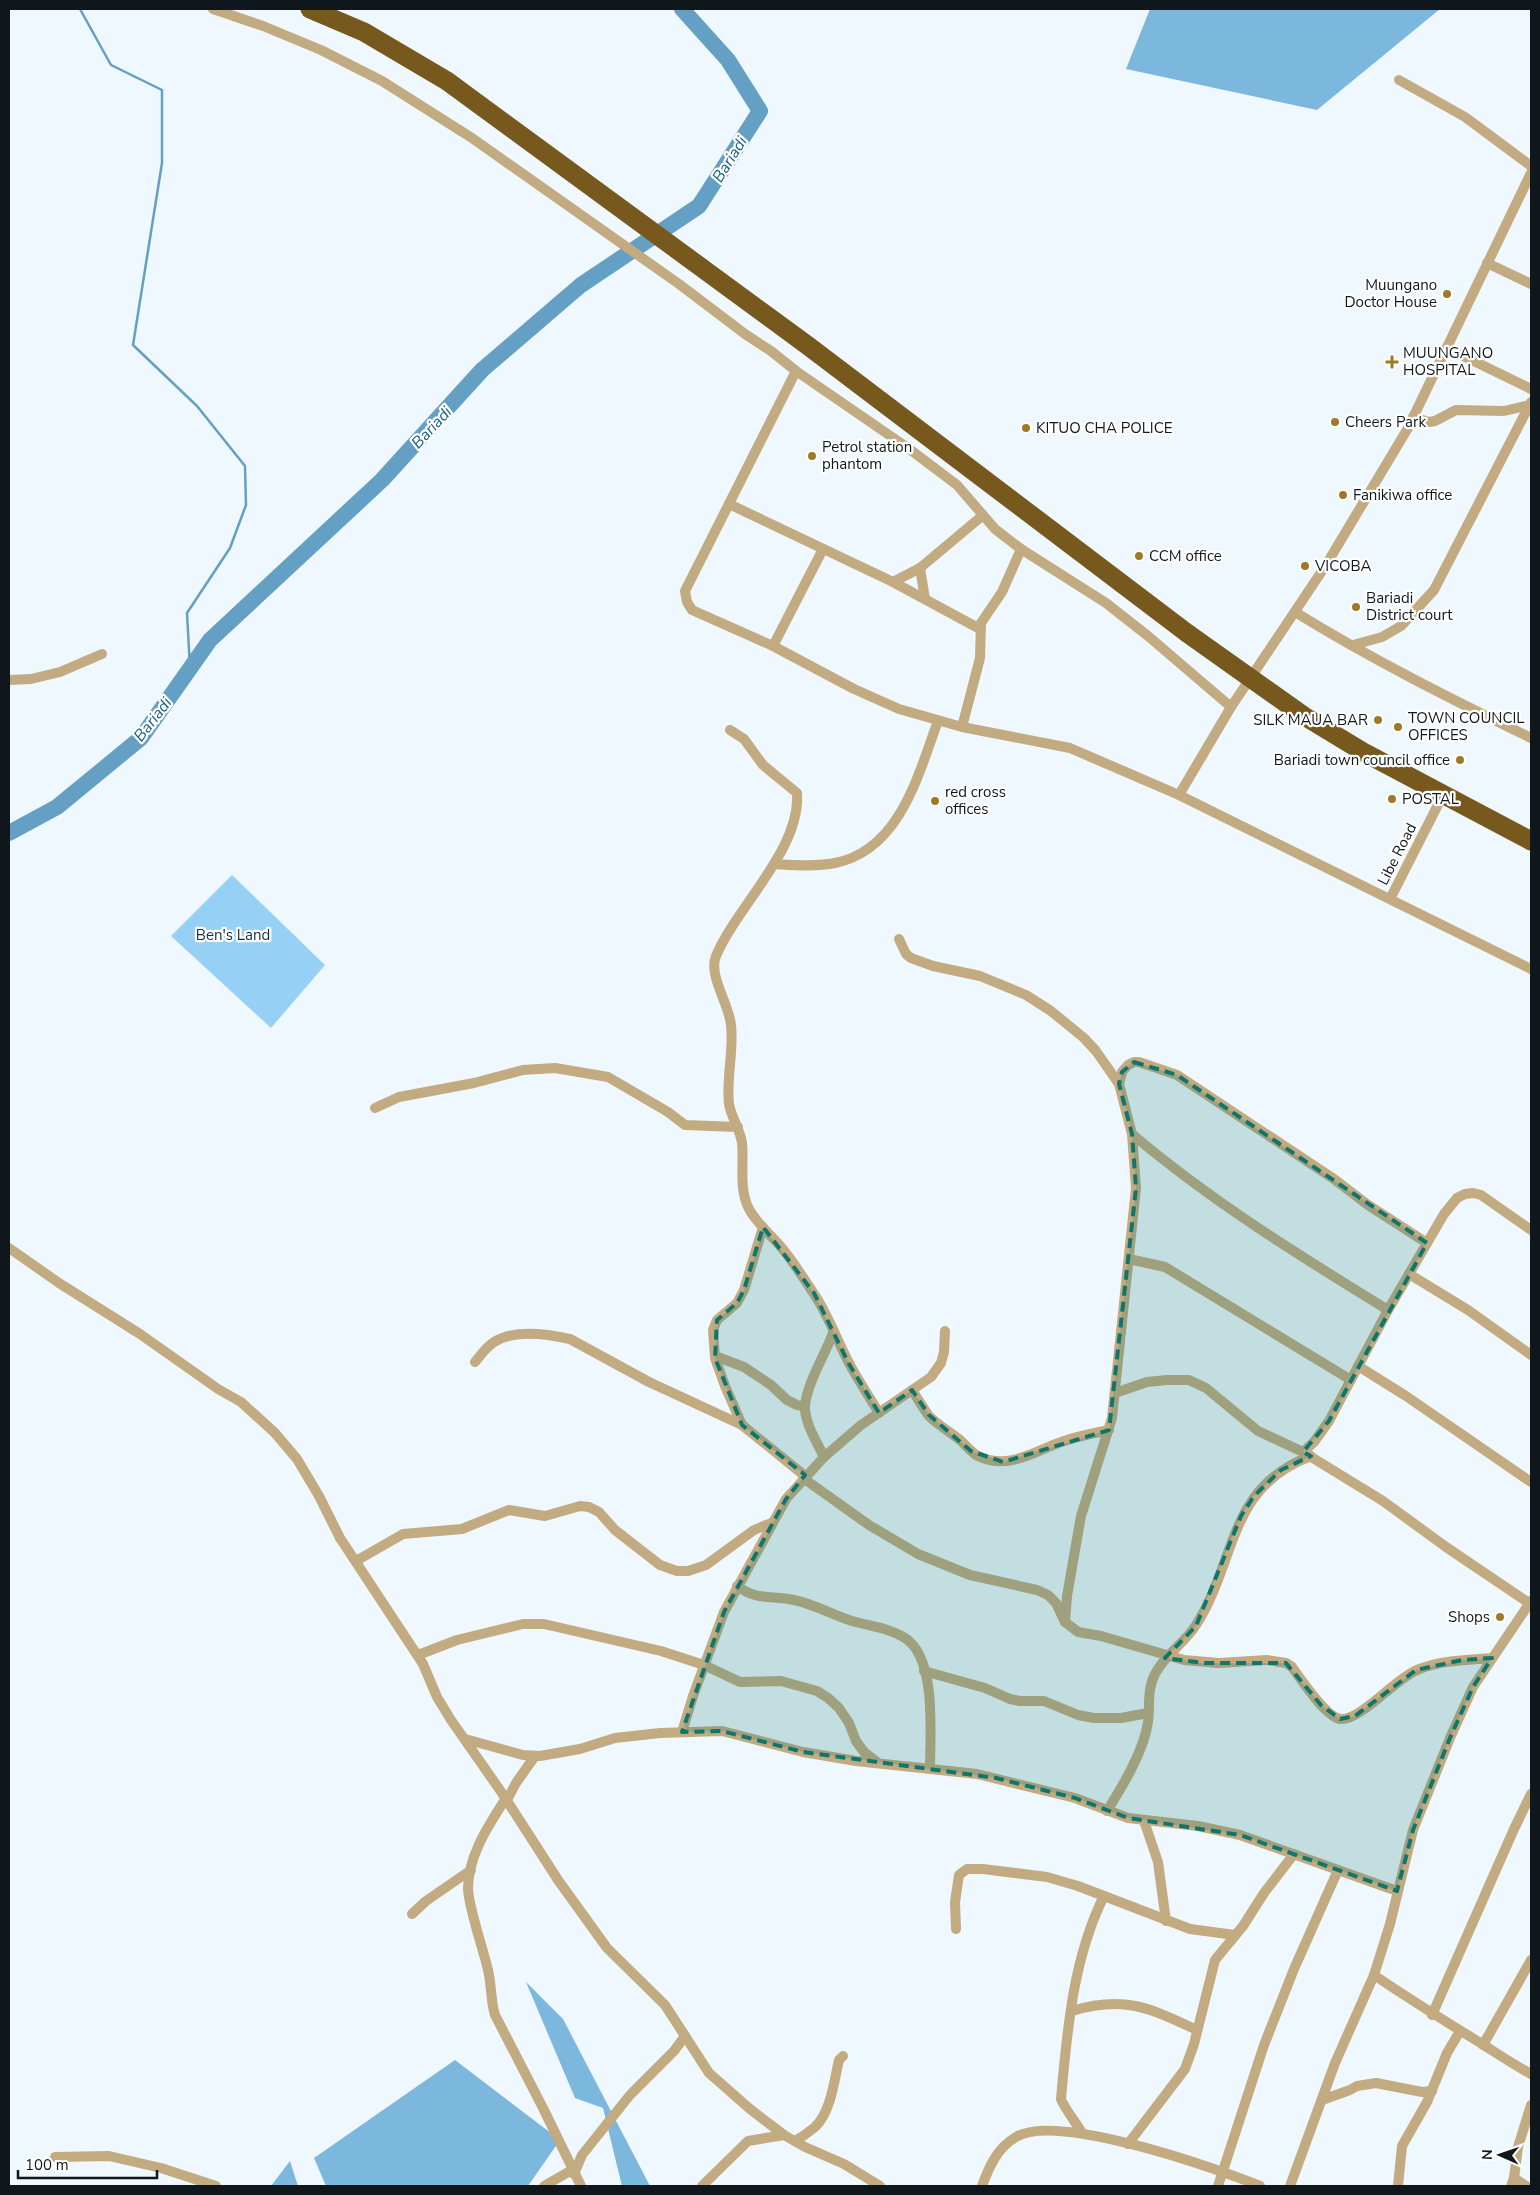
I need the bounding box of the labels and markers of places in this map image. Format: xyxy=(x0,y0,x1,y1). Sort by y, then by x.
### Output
place label: Muungano Doctor House xyxy=(1344,275,1437,312)
marker: Muungano Doctor House xyxy=(1441,288,1453,300)
place label: MUUNGANO HOSPITAL xyxy=(1403,343,1493,380)
marker: MUUNGANO HOSPITAL xyxy=(1385,355,1399,369)
place label: Cheers Park xyxy=(1345,412,1426,432)
marker: Cheers Park xyxy=(1329,416,1341,428)
place label: KITUO CHA POLICE xyxy=(1036,418,1173,438)
marker: KITUO CHA POLICE xyxy=(1020,422,1032,434)
place label: Petrol station phantom xyxy=(822,437,912,474)
marker: Petrol station phantom xyxy=(806,450,818,462)
place label: Fanikiwa office xyxy=(1353,485,1452,505)
marker: Fanikiwa office xyxy=(1337,489,1349,501)
place label: CCM office xyxy=(1149,546,1222,566)
marker: CCM office xyxy=(1133,550,1145,562)
place label: VICOBA xyxy=(1314,556,1371,576)
marker: VICOBA xyxy=(1299,560,1311,572)
place label: Bariadi District court xyxy=(1366,588,1453,625)
marker: Bariadi District court xyxy=(1350,601,1362,613)
place label: TOWN COUNCIL OFFICES xyxy=(1408,708,1524,745)
place label: SILK MAUA BAR xyxy=(1253,710,1368,730)
marker: SILK MAUA BAR xyxy=(1372,714,1384,726)
marker: TOWN COUNCIL OFFICES xyxy=(1392,721,1404,733)
place label: Bariadi town council office xyxy=(1274,750,1450,770)
marker: Bariadi town council office xyxy=(1454,754,1466,766)
place label: red cross offices xyxy=(945,782,1006,819)
place label: POSTAL xyxy=(1402,789,1459,809)
marker: POSTAL xyxy=(1386,793,1398,805)
marker: red cross offices xyxy=(929,795,941,807)
place label: Shops xyxy=(1448,1607,1490,1627)
marker: Shops xyxy=(1494,1611,1506,1623)

